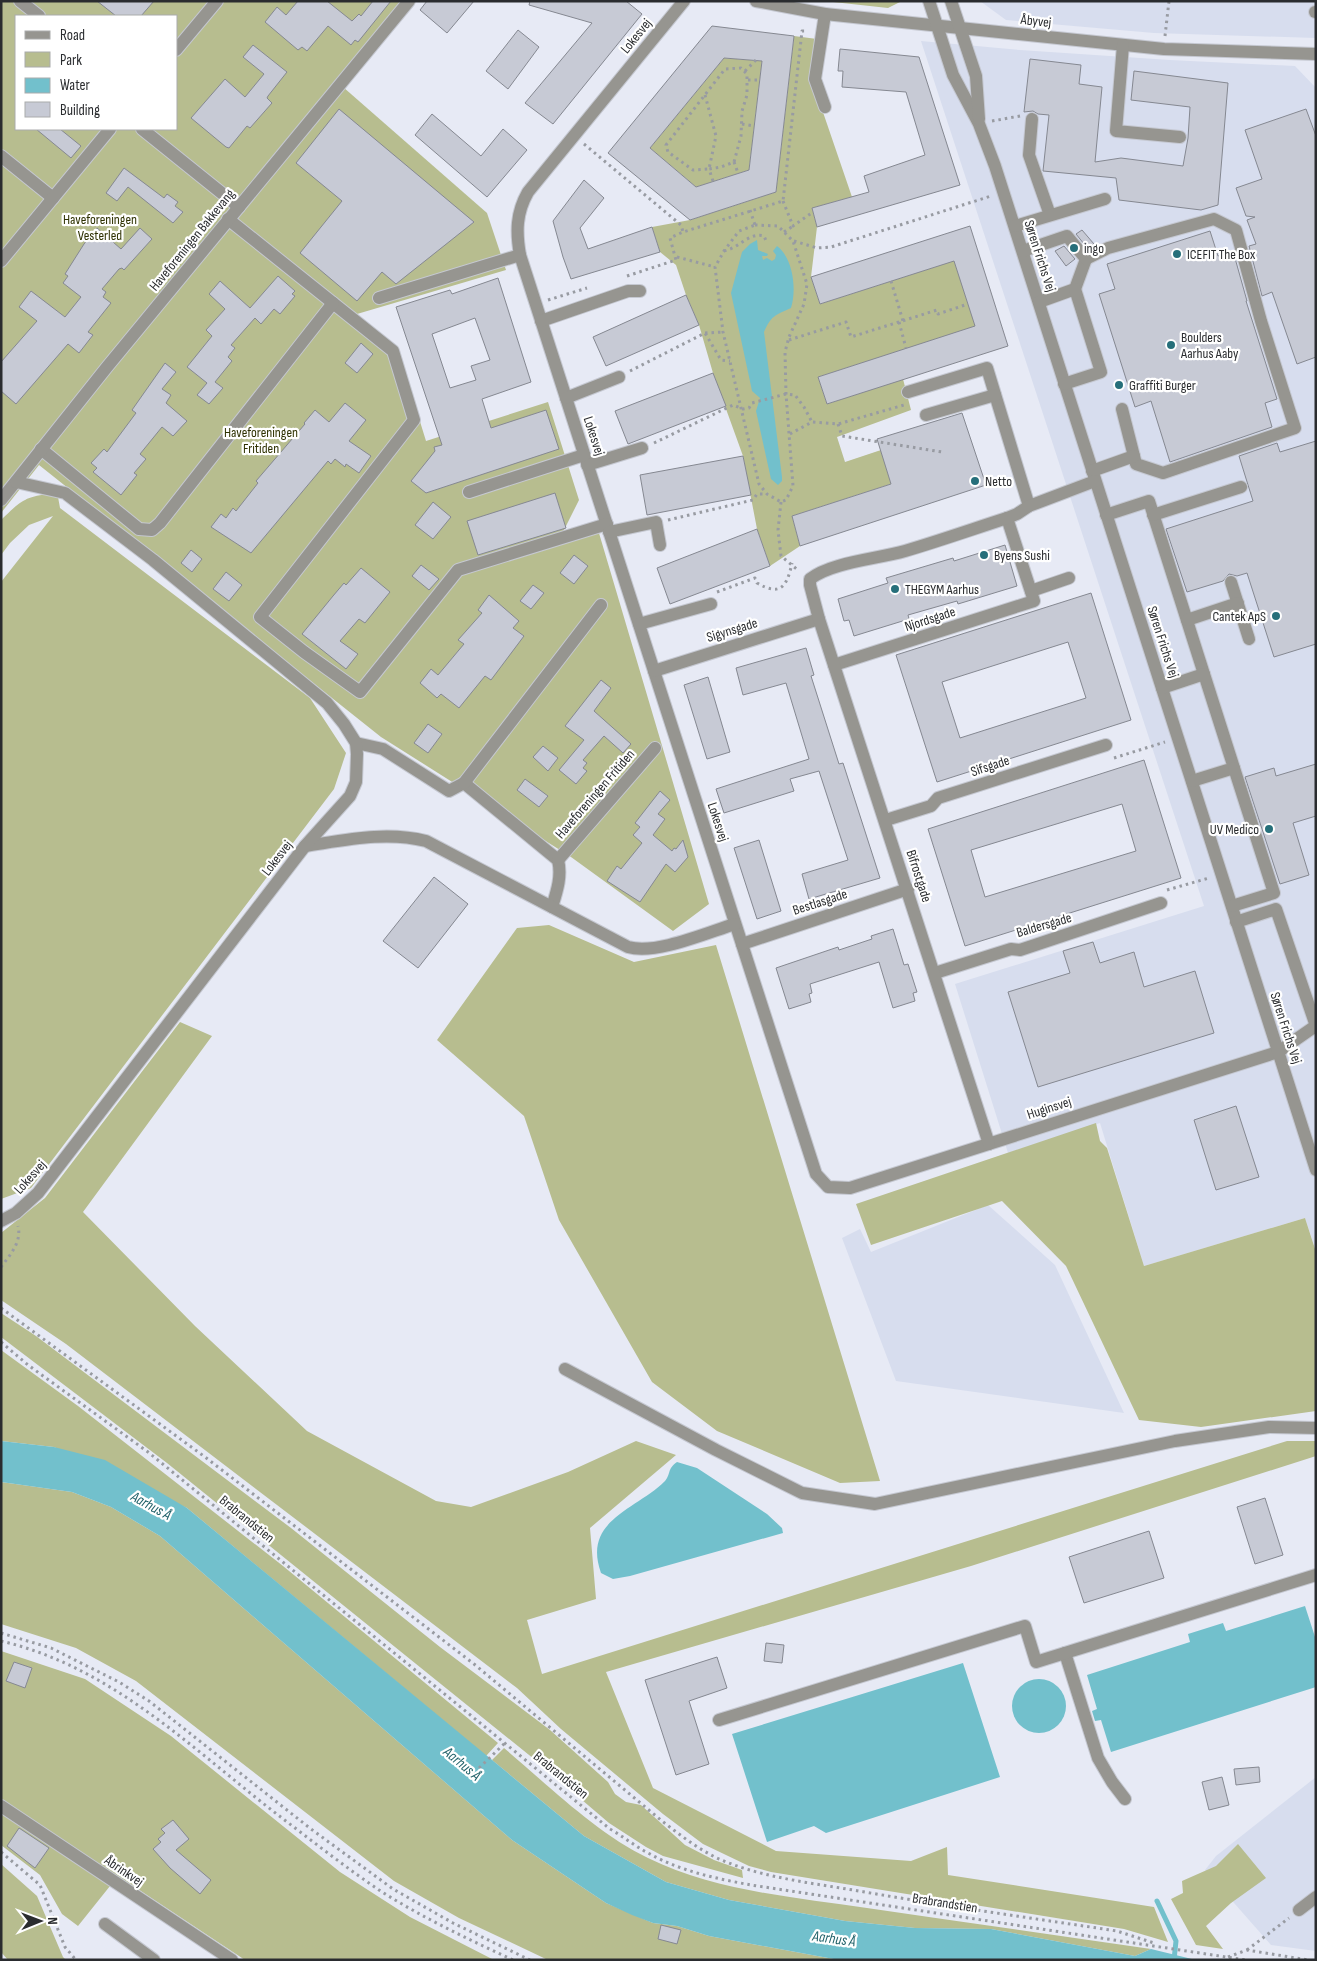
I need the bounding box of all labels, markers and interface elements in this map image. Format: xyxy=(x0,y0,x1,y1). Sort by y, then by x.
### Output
street label: Åbyvej xyxy=(1019,11,1052,31)
legend xyxy=(15,15,178,130)
street label: Lokesvej xyxy=(617,15,655,57)
text: Road xyxy=(60,26,85,45)
text: Park xyxy=(60,51,82,70)
text: Water xyxy=(60,76,91,95)
text: Building xyxy=(60,101,100,120)
street label: Haveforeningen Bakkevang xyxy=(146,185,239,294)
park label: Haveforeningen Vesterled xyxy=(63,211,137,244)
street label: Søren Frichs Vej xyxy=(1020,218,1060,294)
place label: ingo xyxy=(1084,240,1104,257)
marker: ingo xyxy=(1068,242,1080,254)
place label: ICEFIT The Box xyxy=(1187,246,1256,263)
marker: ICEFIT The Box xyxy=(1171,248,1183,260)
place label: Boulders Aarhus Aaby xyxy=(1180,329,1239,362)
marker: Boulders Aarhus Aaby xyxy=(1165,339,1177,351)
place label: Graffiti Burger xyxy=(1129,377,1196,394)
marker: Graffiti Burger xyxy=(1113,379,1125,391)
street label: Lokesvej xyxy=(580,414,608,458)
park label: Haveforeningen Fritiden xyxy=(224,424,298,457)
place label: Netto xyxy=(985,473,1012,490)
marker: Netto xyxy=(969,475,981,487)
place label: Byens Sushi xyxy=(994,547,1050,564)
marker: Byens Sushi xyxy=(978,549,990,561)
place label: THEGYM Aarhus xyxy=(905,581,979,598)
marker: THEGYM Aarhus xyxy=(889,583,901,595)
street label: Njordsgade xyxy=(903,603,957,635)
street label: Søren Frichs Vej xyxy=(1143,604,1183,680)
place label: Cantek ApS xyxy=(1213,608,1266,625)
marker: Cantek ApS xyxy=(1270,610,1282,622)
street label: Sigynsgade xyxy=(704,614,760,646)
street label: Haveforeningen Fritiden xyxy=(552,746,638,842)
street label: Sifsgade xyxy=(968,752,1012,780)
street label: Lokesvej xyxy=(704,800,732,844)
place label: UV Medico xyxy=(1210,821,1259,838)
marker: UV Medico xyxy=(1263,823,1275,835)
street label: Lokesvej xyxy=(258,837,296,879)
street label: Bifrostgade xyxy=(903,848,935,904)
street label: Bestlasgade xyxy=(791,885,849,919)
street label: Baldersgade xyxy=(1014,909,1074,941)
street label: Søren Frichs Vej xyxy=(1266,990,1306,1066)
street label: Huginsvej xyxy=(1025,1093,1073,1123)
street label: Lokesvej xyxy=(10,1156,50,1198)
water label: Aarhus Å xyxy=(127,1487,174,1525)
street label: Brabrandstien xyxy=(216,1492,278,1546)
water label: Aarhus Å xyxy=(439,1742,485,1785)
street label: Brabrandstien xyxy=(530,1748,592,1802)
street label: Åbrinkvej xyxy=(100,1851,147,1890)
street label: Brabrandstien xyxy=(911,1889,979,1917)
north arrow xyxy=(15,1896,65,1946)
text: N xyxy=(44,1917,61,1925)
water label: Aarhus Å xyxy=(810,1926,857,1951)

